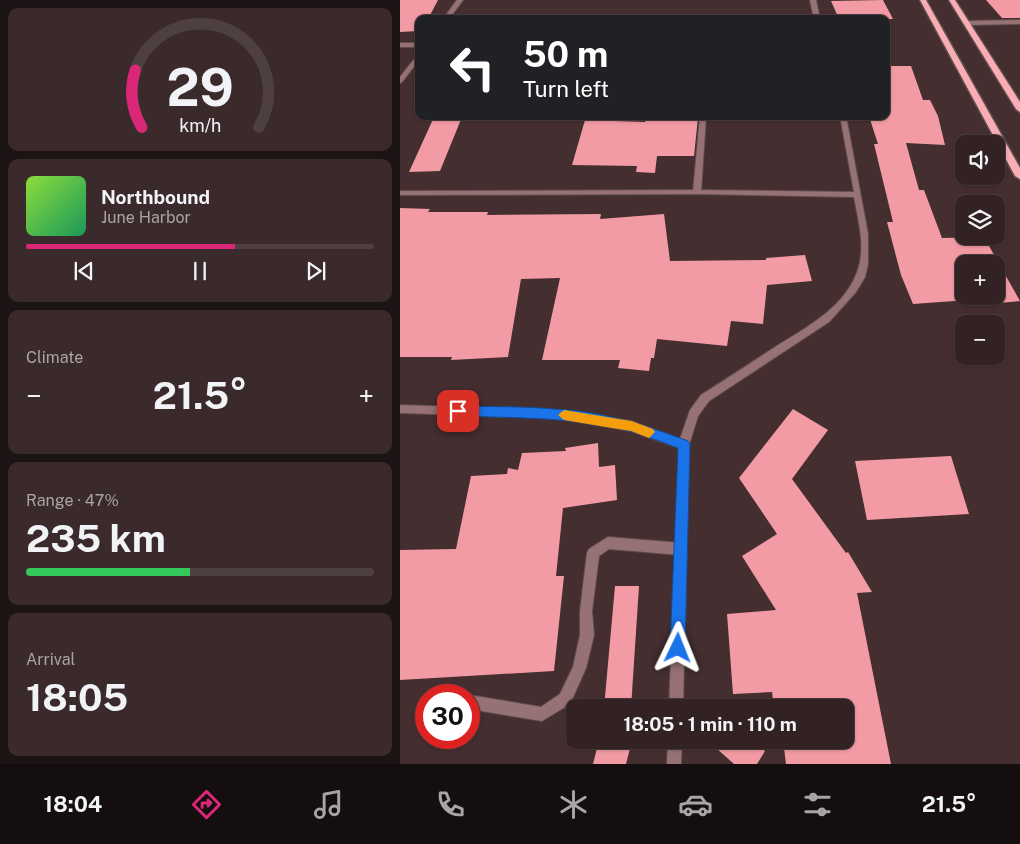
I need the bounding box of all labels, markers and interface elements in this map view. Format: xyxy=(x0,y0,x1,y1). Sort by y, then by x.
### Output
text: 50 m xyxy=(523,34,608,75)
icon: left xyxy=(440,35,505,100)
text: 29 xyxy=(166,57,234,118)
text: Turn left xyxy=(523,76,609,102)
text: km/h xyxy=(179,115,221,136)
map controls xyxy=(955,135,1005,365)
button: sound xyxy=(955,135,1005,185)
text: Northbound xyxy=(101,186,210,208)
button: layers xyxy=(955,195,1005,245)
text: June Harbor xyxy=(101,208,191,227)
button: + xyxy=(955,255,1005,305)
icon: previous xyxy=(70,257,98,285)
icon: pause xyxy=(186,257,214,285)
icon: next xyxy=(302,257,330,285)
button: − xyxy=(955,315,1005,365)
text: Climate xyxy=(26,348,83,367)
text: 21.5° xyxy=(153,373,247,418)
text: − xyxy=(26,379,42,412)
text: + xyxy=(358,379,374,412)
pin xyxy=(437,390,479,432)
icon: arrive xyxy=(444,397,472,425)
text: Range · 47% xyxy=(26,491,119,510)
text: 235 km xyxy=(26,516,166,561)
position arrow xyxy=(651,621,703,673)
text: Arrival xyxy=(26,650,75,669)
text: 18:05 xyxy=(26,675,128,720)
speed limit sign: 30 xyxy=(415,684,480,749)
text: 18:05 · 1 min · 110 m xyxy=(623,713,797,735)
icon: directions xyxy=(189,787,224,822)
icon: music xyxy=(311,787,346,822)
icon: phone xyxy=(433,787,468,822)
icon: climate xyxy=(556,787,591,822)
icon: car xyxy=(678,787,713,822)
icon: filters xyxy=(800,787,835,822)
text: 18:04 xyxy=(44,791,102,817)
text: 21.5° xyxy=(922,791,976,817)

